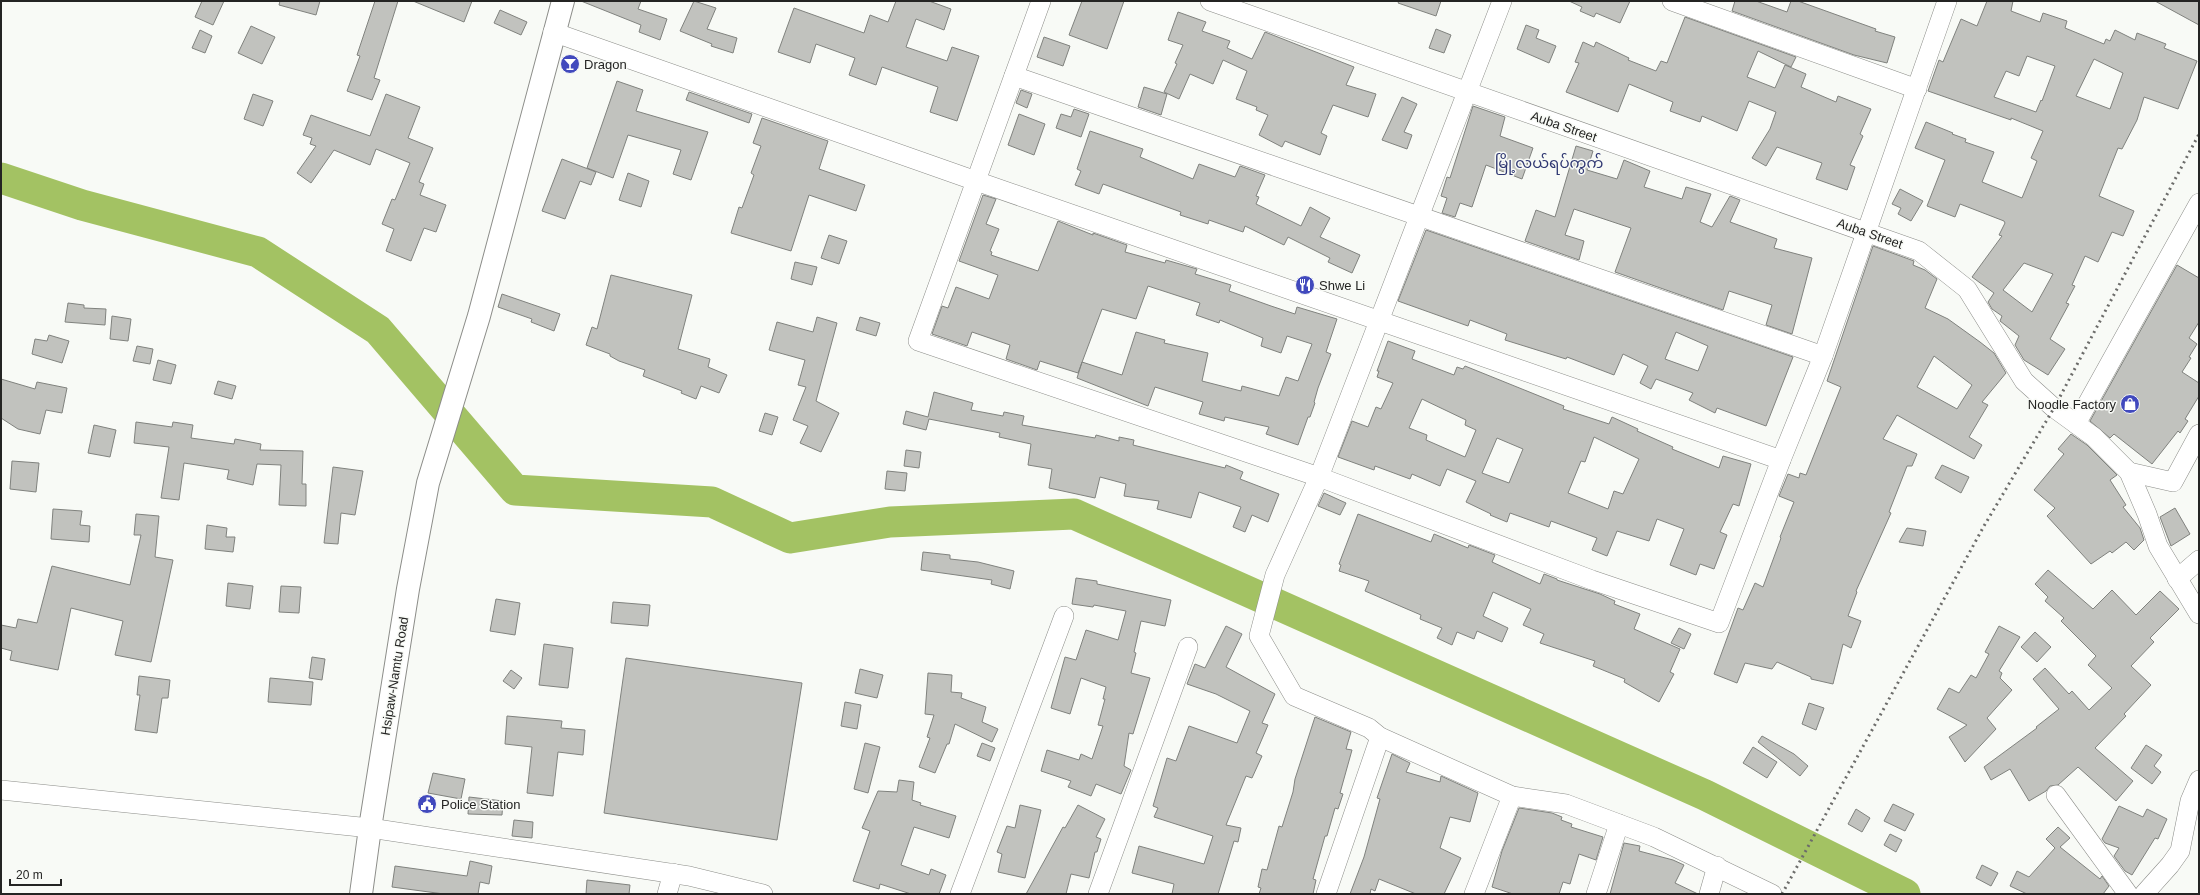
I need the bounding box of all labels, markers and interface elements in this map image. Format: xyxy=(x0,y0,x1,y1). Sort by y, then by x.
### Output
bar icon: Dragon xyxy=(559,53,581,75)
place label: Dragon xyxy=(584,57,627,72)
street label: Auba Street xyxy=(1529,108,1599,145)
district label: မြို့လယ်ရပ်ကွက် xyxy=(1495,153,1603,175)
street label: Auba Street xyxy=(1835,215,1905,252)
restaurant icon: Shwe Li xyxy=(1294,274,1316,296)
place label: Shwe Li xyxy=(1319,278,1365,293)
shop icon: Noodle Factory xyxy=(2119,393,2141,415)
place label: Noodle Factory xyxy=(2028,397,2116,412)
street label: Hsipaw-Namtu Road xyxy=(378,616,411,736)
public building icon: Police Station xyxy=(416,793,438,815)
place label: Police Station xyxy=(441,797,521,812)
scale bar xyxy=(10,861,61,887)
text: 20 m xyxy=(16,868,43,882)

